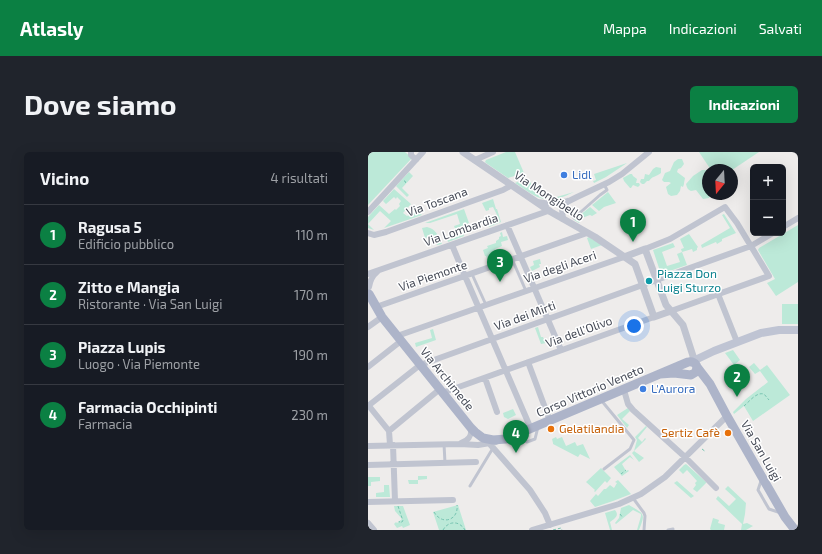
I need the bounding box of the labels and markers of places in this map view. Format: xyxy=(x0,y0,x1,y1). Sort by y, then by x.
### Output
place label: Lidl xyxy=(572,167,592,181)
marker: Lidl xyxy=(559,170,569,180)
pin: 1 xyxy=(620,209,646,242)
pin: 3 xyxy=(487,249,513,282)
place label: Piazza Don Luigi Sturzo xyxy=(657,266,721,294)
marker: Piazza Don Luigi Sturzo xyxy=(644,276,654,286)
pin: 2 xyxy=(724,364,750,397)
place label: L'Aurora xyxy=(651,381,695,395)
marker: L'Aurora xyxy=(638,384,648,394)
pin: 4 xyxy=(503,420,529,453)
place label: Gelatilandia xyxy=(559,421,624,435)
marker: Gelatilandia xyxy=(546,424,556,434)
place label: Sertiz Cafè xyxy=(661,425,720,439)
marker: Sertiz Cafè xyxy=(723,428,733,438)

